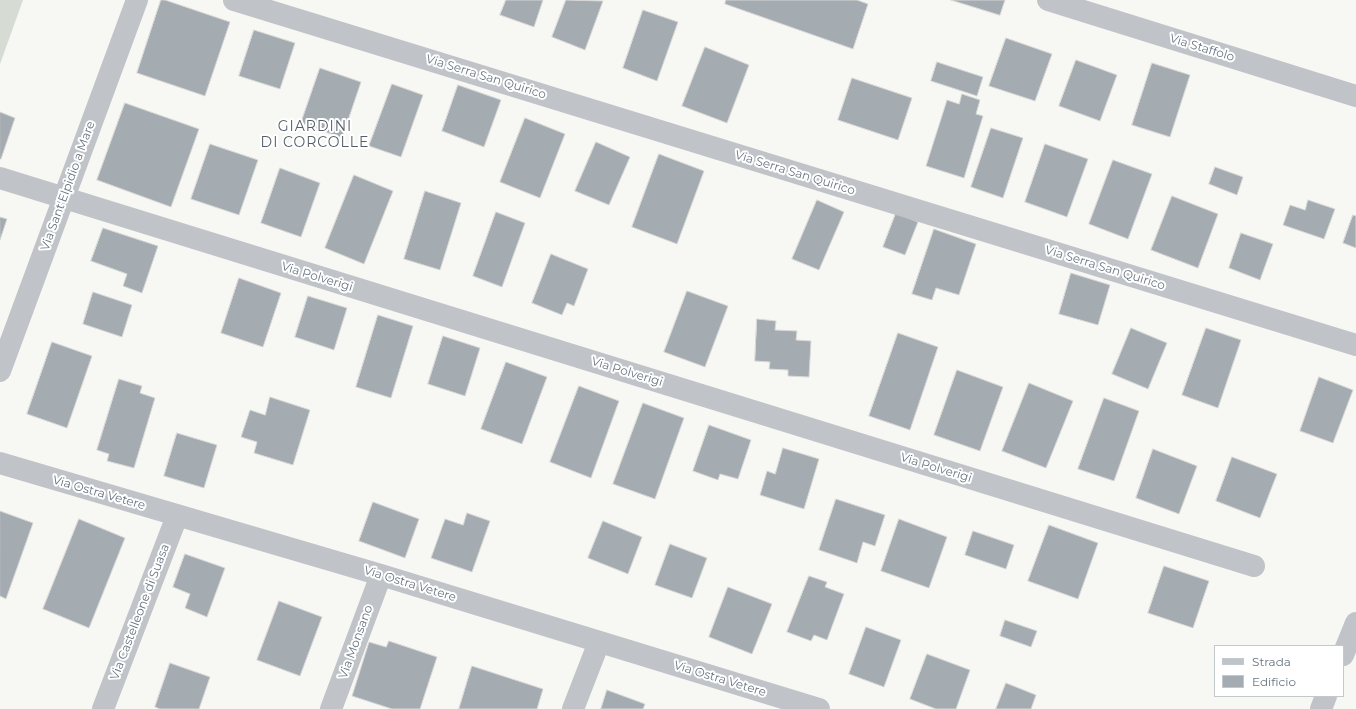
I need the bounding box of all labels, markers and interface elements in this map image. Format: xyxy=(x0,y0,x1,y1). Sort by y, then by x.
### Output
street label: Via Staffolo xyxy=(1168,31,1236,65)
street label: Via Serra San Quirico xyxy=(424,52,548,102)
street label: Via Sant'Elpidio a Mare xyxy=(38,119,98,253)
district label: GIARDINI DI CORCOLLE xyxy=(261,119,369,152)
street label: Via Serra San Quirico xyxy=(733,148,857,198)
street label: Via Serra San Quirico xyxy=(1043,243,1167,293)
street label: Via Polverigi xyxy=(280,259,354,295)
street label: Via Polverigi xyxy=(590,354,664,390)
street label: Via Polverigi xyxy=(899,450,973,486)
street label: Via Ostra Vetere xyxy=(51,473,147,513)
street label: Via Castelleone di Suasa xyxy=(107,542,173,682)
street label: Via Ostra Vetere xyxy=(362,563,458,605)
street label: Via Monsano xyxy=(336,603,376,681)
legend xyxy=(1214,645,1344,697)
text: Strada xyxy=(1252,654,1291,669)
street label: Via Ostra Vetere xyxy=(672,658,768,700)
text: Edificio xyxy=(1252,674,1296,689)

